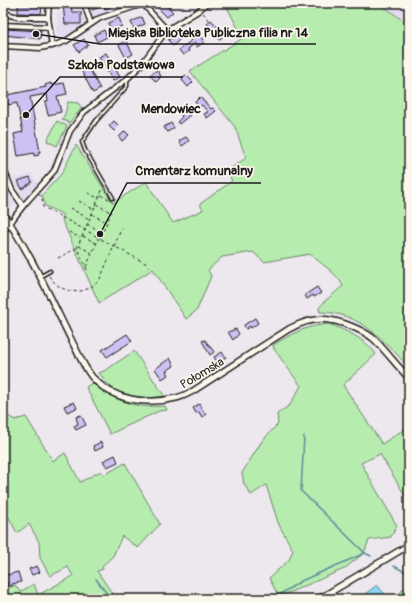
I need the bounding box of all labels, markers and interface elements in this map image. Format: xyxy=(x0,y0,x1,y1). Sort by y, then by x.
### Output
callout: Miejska Biblioteka Publiczna filia nr 14 xyxy=(100,19,316,44)
text: Miejska Biblioteka Publiczna filia nr 14 xyxy=(108,25,308,41)
callout: Szkoła Podstawowa xyxy=(60,52,183,77)
text: Szkoła Podstawowa xyxy=(68,57,174,73)
district label: Mendowiec xyxy=(141,101,201,117)
callout: Cmentarz komunalny xyxy=(127,158,261,183)
text: Cmentarz komunalny xyxy=(135,163,253,179)
street label: Połomska xyxy=(178,354,227,392)

